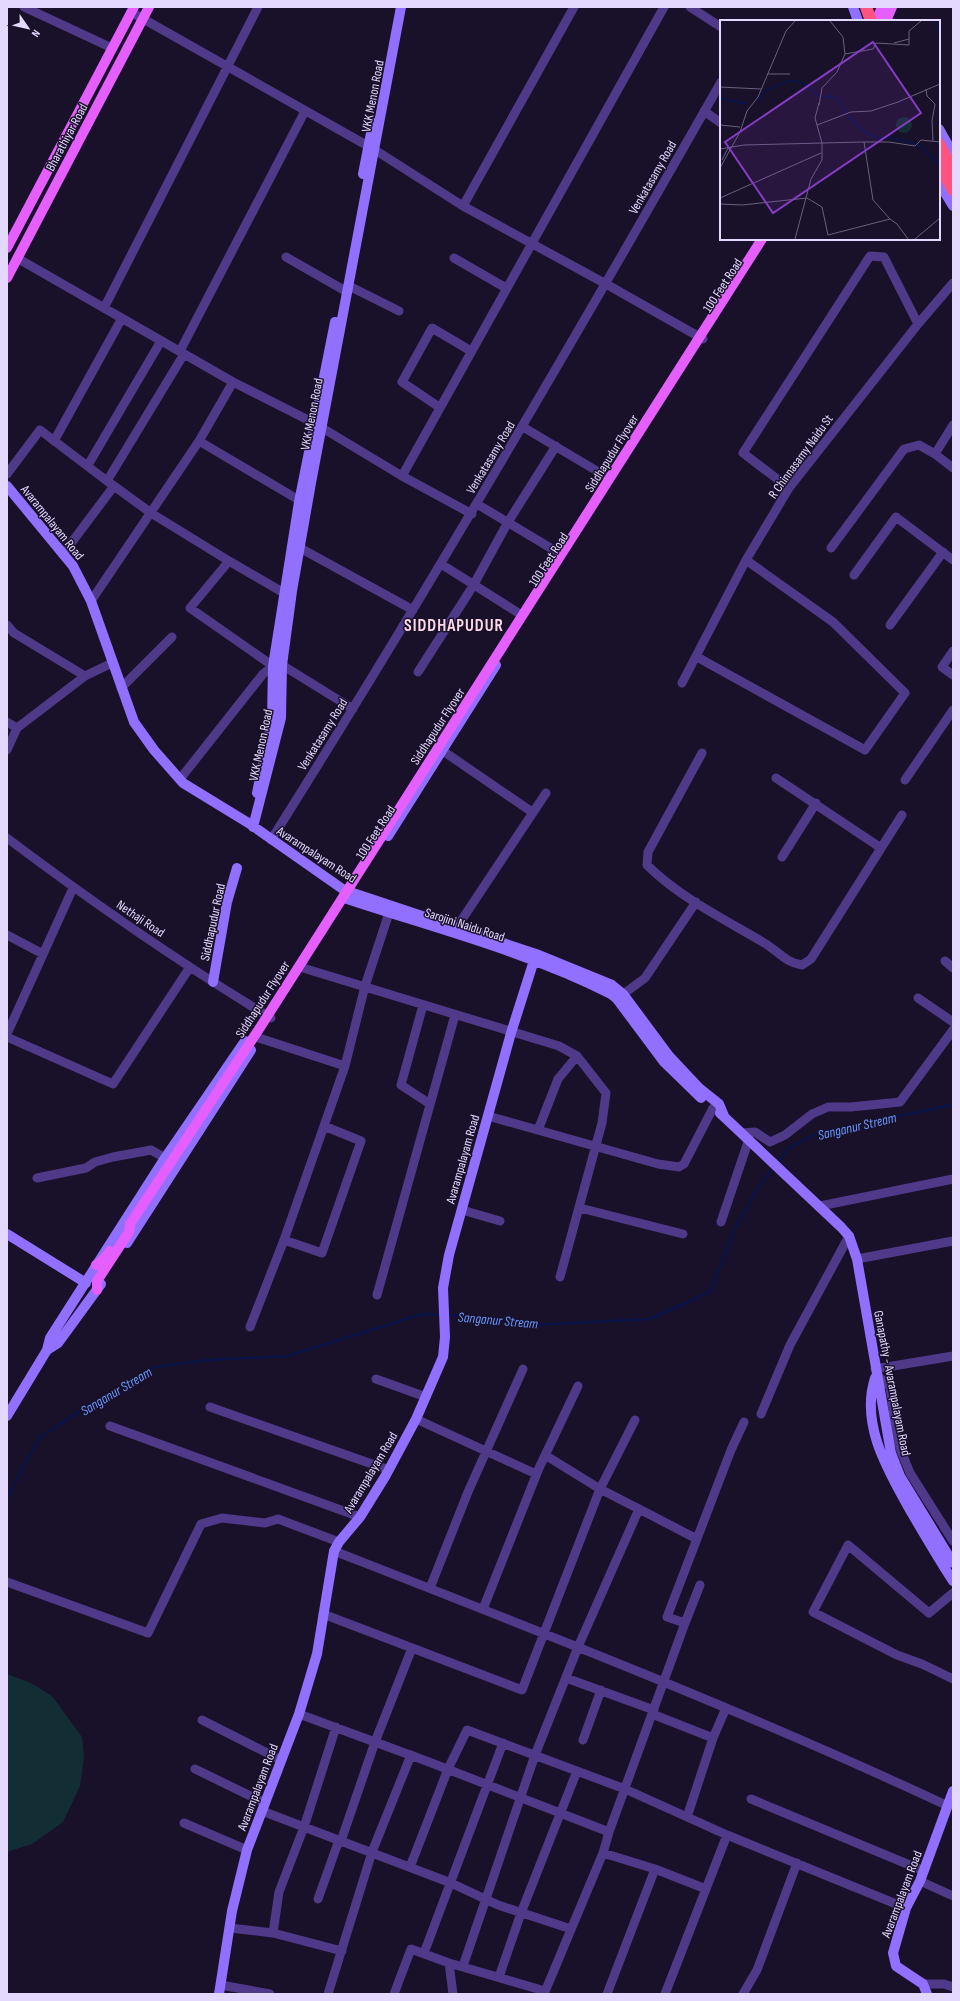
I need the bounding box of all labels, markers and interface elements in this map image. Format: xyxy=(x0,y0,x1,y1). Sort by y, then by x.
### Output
north arrow xyxy=(8,8,48,48)
inset map xyxy=(720,20,940,240)
text: N xyxy=(29,27,43,39)
street label: VKK Menon Road xyxy=(358,59,388,133)
street label: Bharathiyar Road xyxy=(42,101,91,174)
street label: Venkatasamy Road xyxy=(625,138,680,217)
street label: 100 Feet Road xyxy=(700,256,746,316)
street label: VKK Menon Road xyxy=(297,377,327,451)
street label: R Chinnasamy Naidu St xyxy=(765,411,837,502)
street label: Siddhapudur Flyover xyxy=(582,412,642,495)
street label: Venkatasamy Road xyxy=(463,418,519,497)
street label: Avarampalayam Road xyxy=(17,481,87,563)
street label: 100 Feet Road xyxy=(526,530,572,590)
district label: SIDDHAPUDUR xyxy=(404,616,504,636)
street label: Siddhapudur Flyover xyxy=(407,685,469,768)
street label: Venkatasamy Road xyxy=(294,696,351,773)
street label: VKK Menon Road xyxy=(246,708,276,783)
street label: 100 Feet Road xyxy=(353,803,399,863)
street label: Avarampalayam Road xyxy=(273,823,359,887)
street label: Siddhapudur Road xyxy=(197,882,229,962)
street label: Nethaji Road xyxy=(113,897,168,941)
street label: Sarojini Naidu Road xyxy=(423,905,507,945)
street label: Siddhapudur Flyover xyxy=(232,958,294,1041)
water label: Sanganur Stream xyxy=(816,1109,898,1144)
street label: Avarampalayam Road xyxy=(442,1113,483,1207)
water label: Sanganur Stream xyxy=(457,1309,539,1332)
street label: Ganapathy - Avarampalayam Road xyxy=(870,1309,914,1457)
water label: Sanganur Stream xyxy=(77,1363,155,1419)
street label: Avarampalayam Road xyxy=(340,1429,401,1517)
street label: Avarampalayam Road xyxy=(234,1742,282,1834)
street label: Avarampalayam Road xyxy=(878,1849,926,1941)

